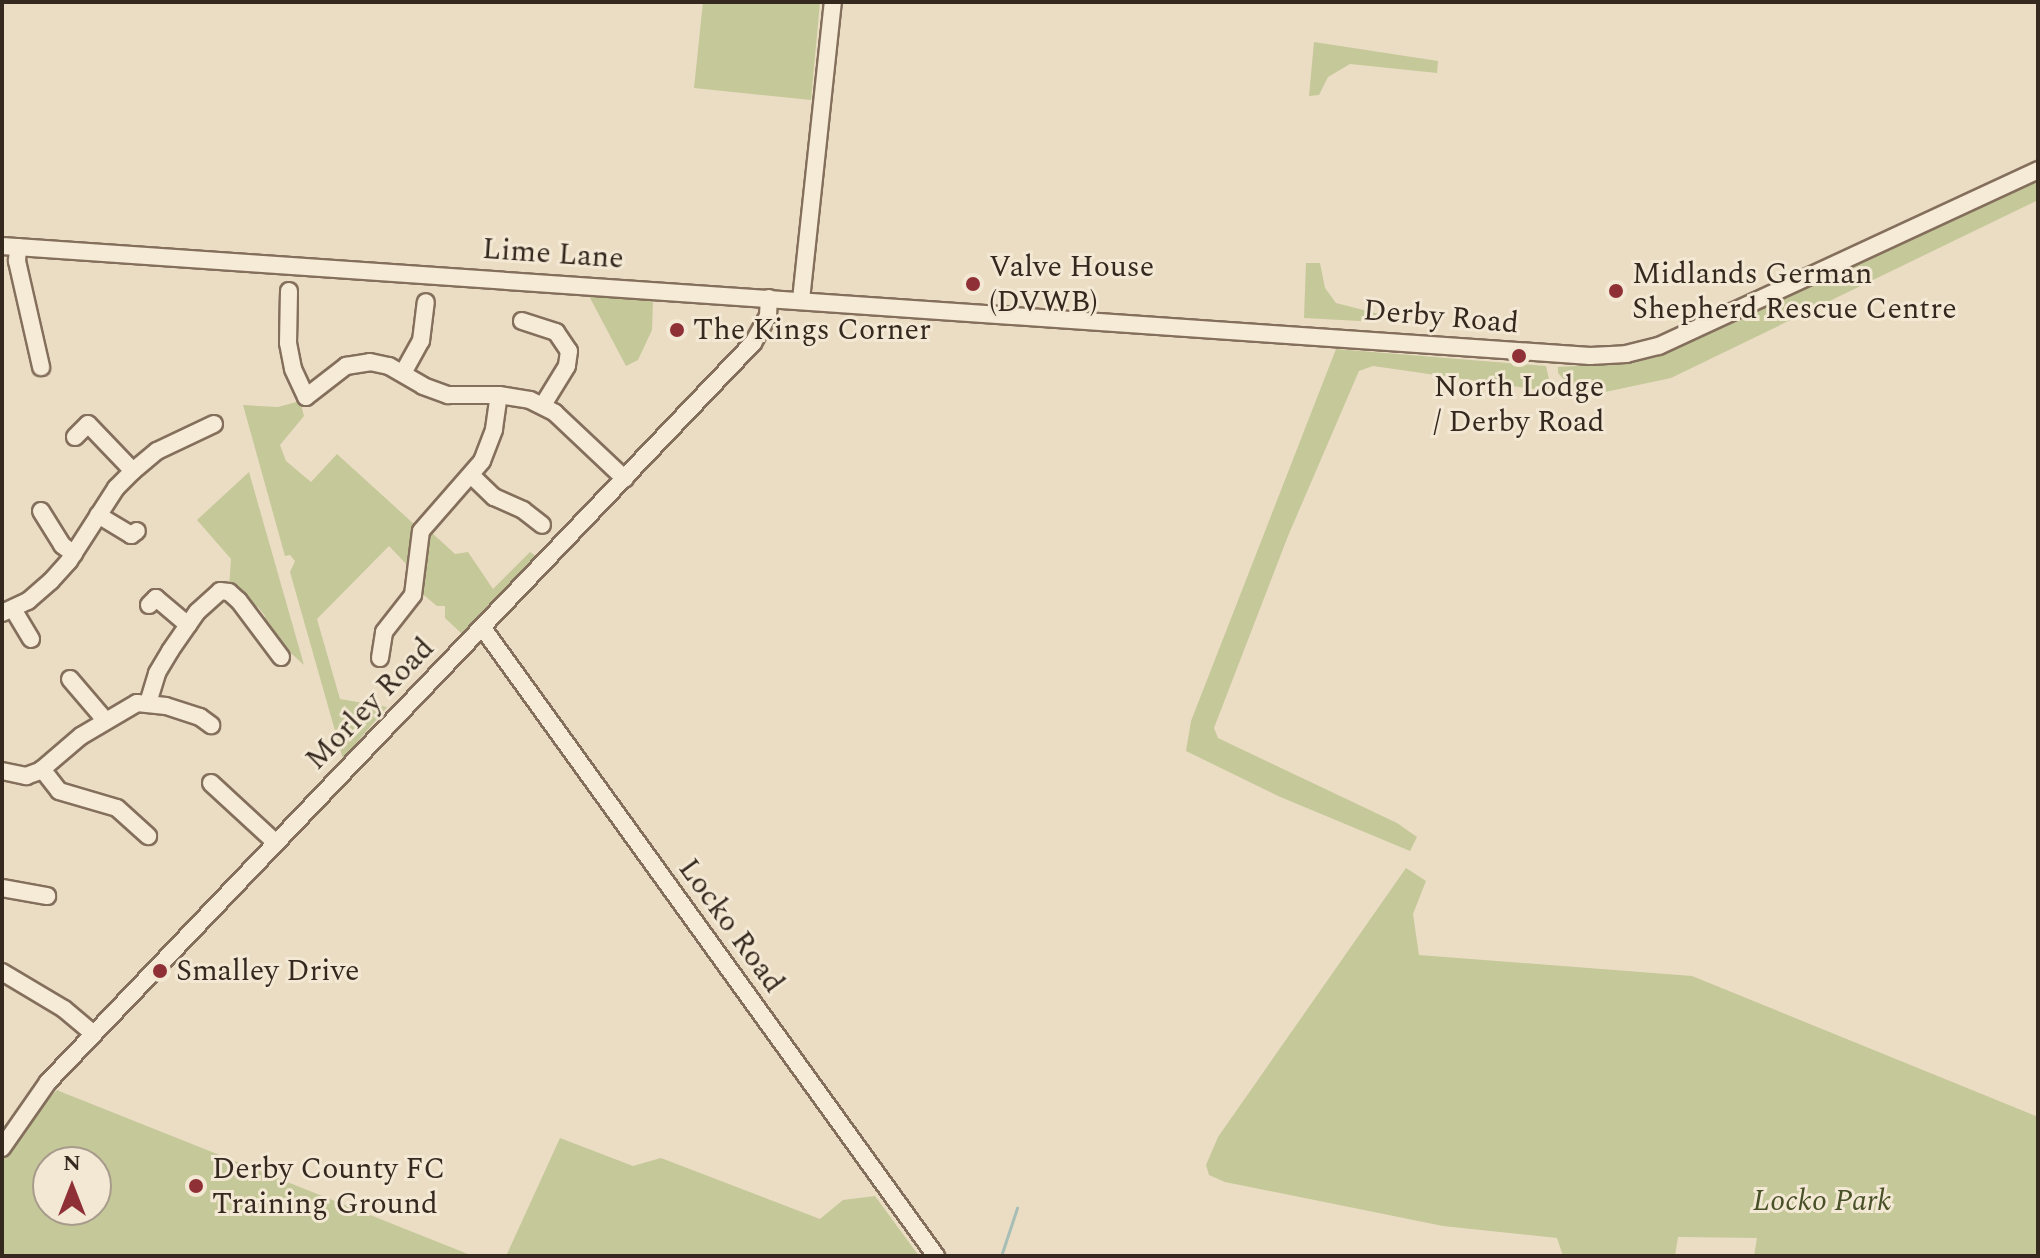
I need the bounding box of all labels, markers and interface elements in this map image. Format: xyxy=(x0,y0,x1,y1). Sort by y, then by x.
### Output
street label: Lime Lane xyxy=(481,231,625,277)
place label: Valve House (DVWB) xyxy=(989,249,1154,320)
place label: Midlands German Shepherd Rescue Centre xyxy=(1632,256,1957,326)
marker: Valve House (DVWB) xyxy=(964,275,982,293)
marker: Midlands German Shepherd Rescue Centre xyxy=(1607,282,1625,300)
street label: Derby Road xyxy=(1362,292,1520,342)
place label: The Kings Corner xyxy=(693,312,931,348)
marker: The Kings Corner xyxy=(668,321,686,339)
marker: North Lodge / Derby Road xyxy=(1510,347,1528,365)
place label: North Lodge / Derby Road xyxy=(1434,369,1604,440)
street label: Morley Road xyxy=(298,630,442,778)
street label: Locko Road xyxy=(670,852,792,1000)
place label: Smalley Drive xyxy=(176,953,360,989)
marker: Smalley Drive xyxy=(151,962,169,980)
north arrow xyxy=(32,1146,112,1226)
text: N xyxy=(63,1147,81,1180)
place label: Derby County FC Training Ground xyxy=(212,1151,445,1222)
marker: Derby County FC Training Ground xyxy=(187,1177,205,1195)
park label: Locko Park xyxy=(1753,1183,1891,1219)

